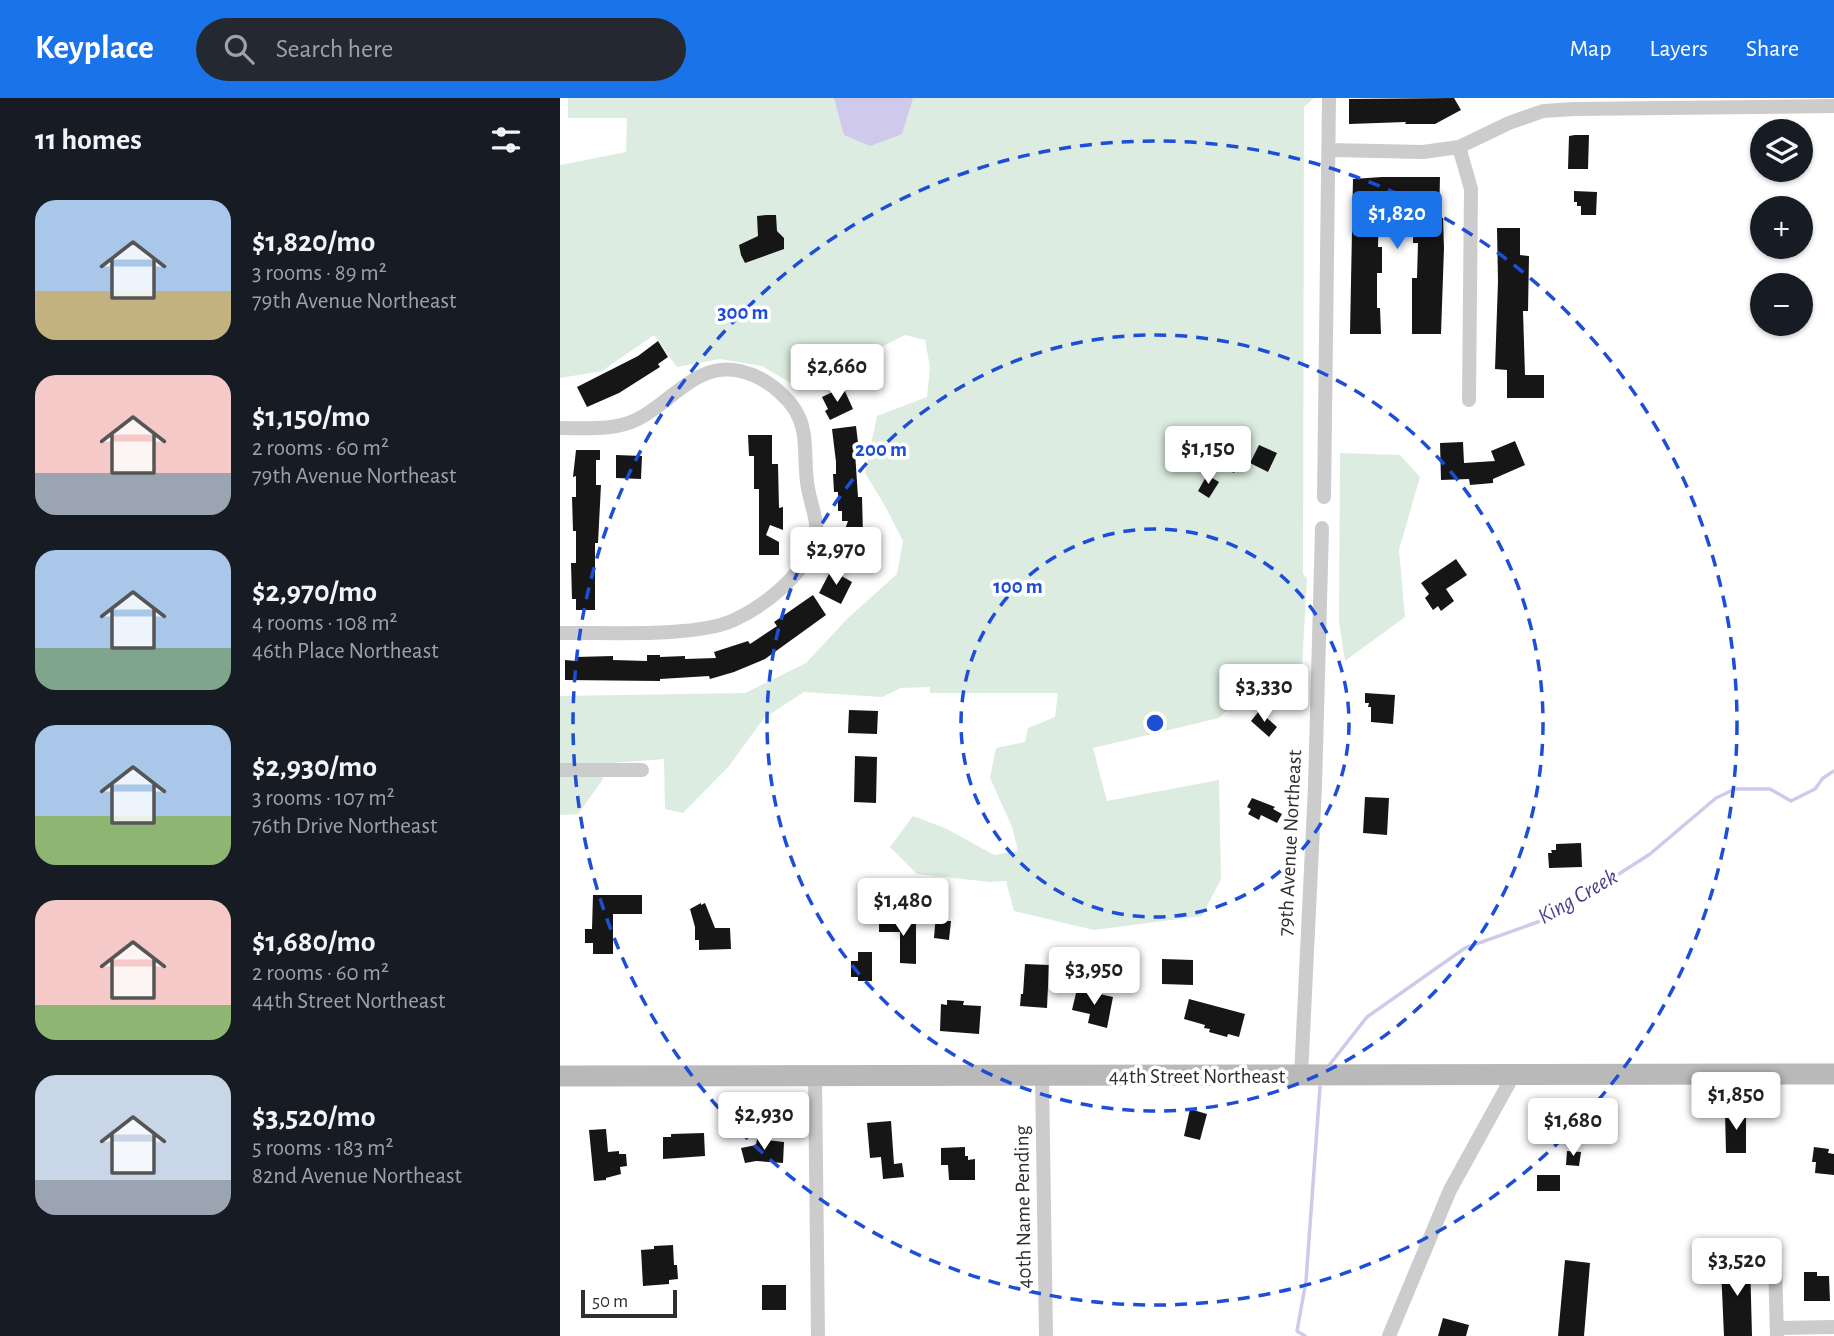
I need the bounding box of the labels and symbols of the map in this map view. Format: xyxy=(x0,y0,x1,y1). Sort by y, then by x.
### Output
pin: $1,820 xyxy=(1340,192,1454,251)
text: 300 m xyxy=(717,302,769,323)
pin: $2,660 xyxy=(780,344,894,404)
pin: $1,150 xyxy=(1151,426,1265,486)
text: 200 m xyxy=(855,439,907,460)
pin: $2,970 xyxy=(779,528,893,587)
text: 100 m xyxy=(993,576,1043,597)
pin: $3,330 xyxy=(1207,664,1321,724)
centre of rings xyxy=(1143,711,1167,735)
street label: 79th Avenue Northeast xyxy=(1275,749,1305,937)
water label: King Creek xyxy=(1534,865,1622,929)
pin: $1,480 xyxy=(846,878,960,938)
pin: $3,950 xyxy=(1037,948,1151,1007)
street label: 44th Street Northeast xyxy=(1109,1066,1286,1087)
pin: $1,850 xyxy=(1679,1072,1793,1132)
pin: $2,930 xyxy=(707,1093,821,1152)
pin: $1,680 xyxy=(1516,1098,1630,1158)
street label: 40th Name Pending xyxy=(1011,1124,1035,1289)
pin: $3,520 xyxy=(1680,1238,1794,1298)
scale bar xyxy=(581,1287,677,1319)

